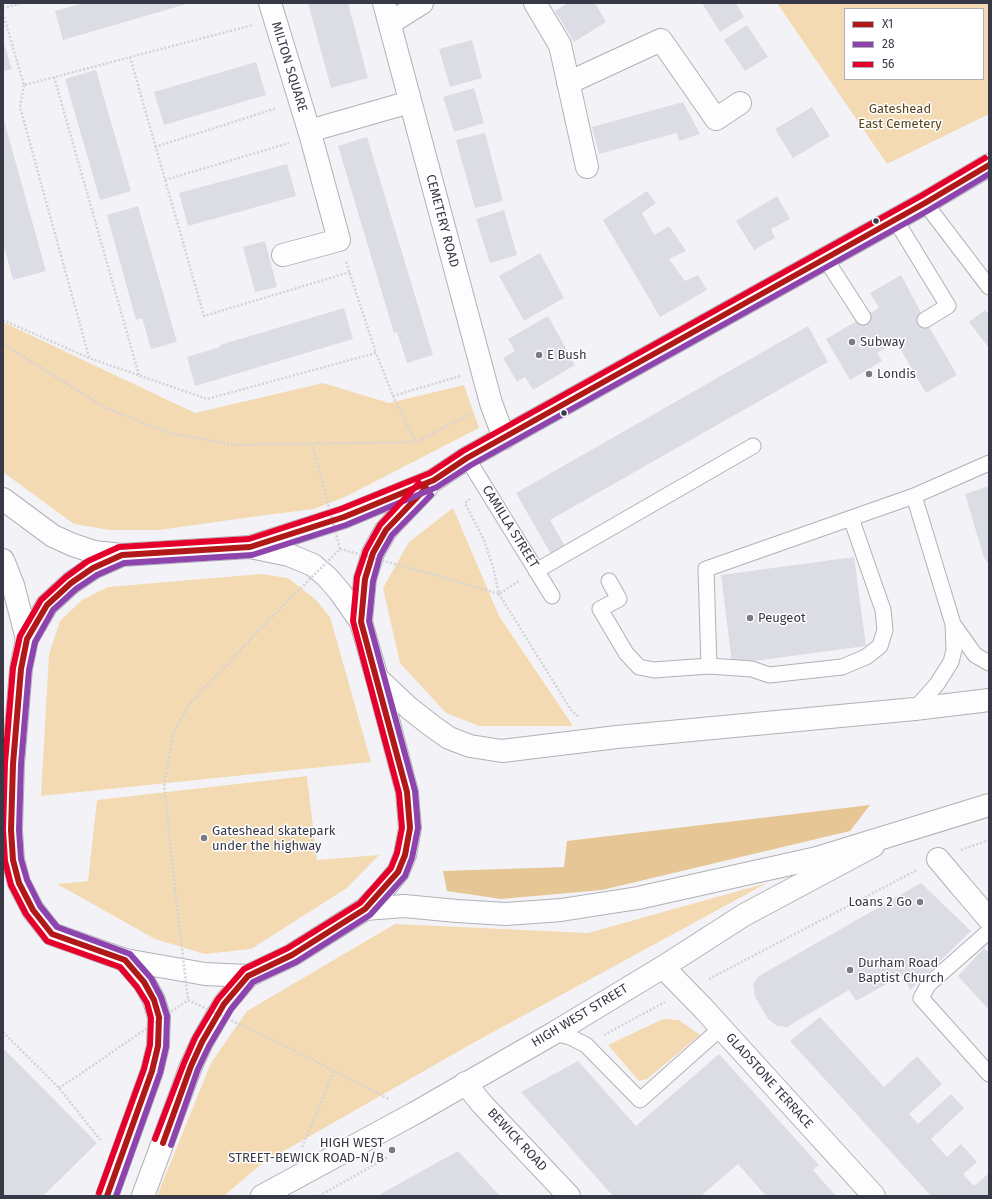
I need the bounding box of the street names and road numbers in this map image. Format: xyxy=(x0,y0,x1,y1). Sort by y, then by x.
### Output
street label: MILTON SQUARE xyxy=(268,20,310,114)
street label: CEMETERY ROAD xyxy=(422,173,462,269)
street label: CAMILLA STREET xyxy=(478,483,542,571)
street label: HIGH WEST STREET xyxy=(529,981,631,1051)
street label: GLADSTONE TERRACE xyxy=(722,1030,816,1132)
street label: BEWICK ROAD xyxy=(484,1105,550,1175)

